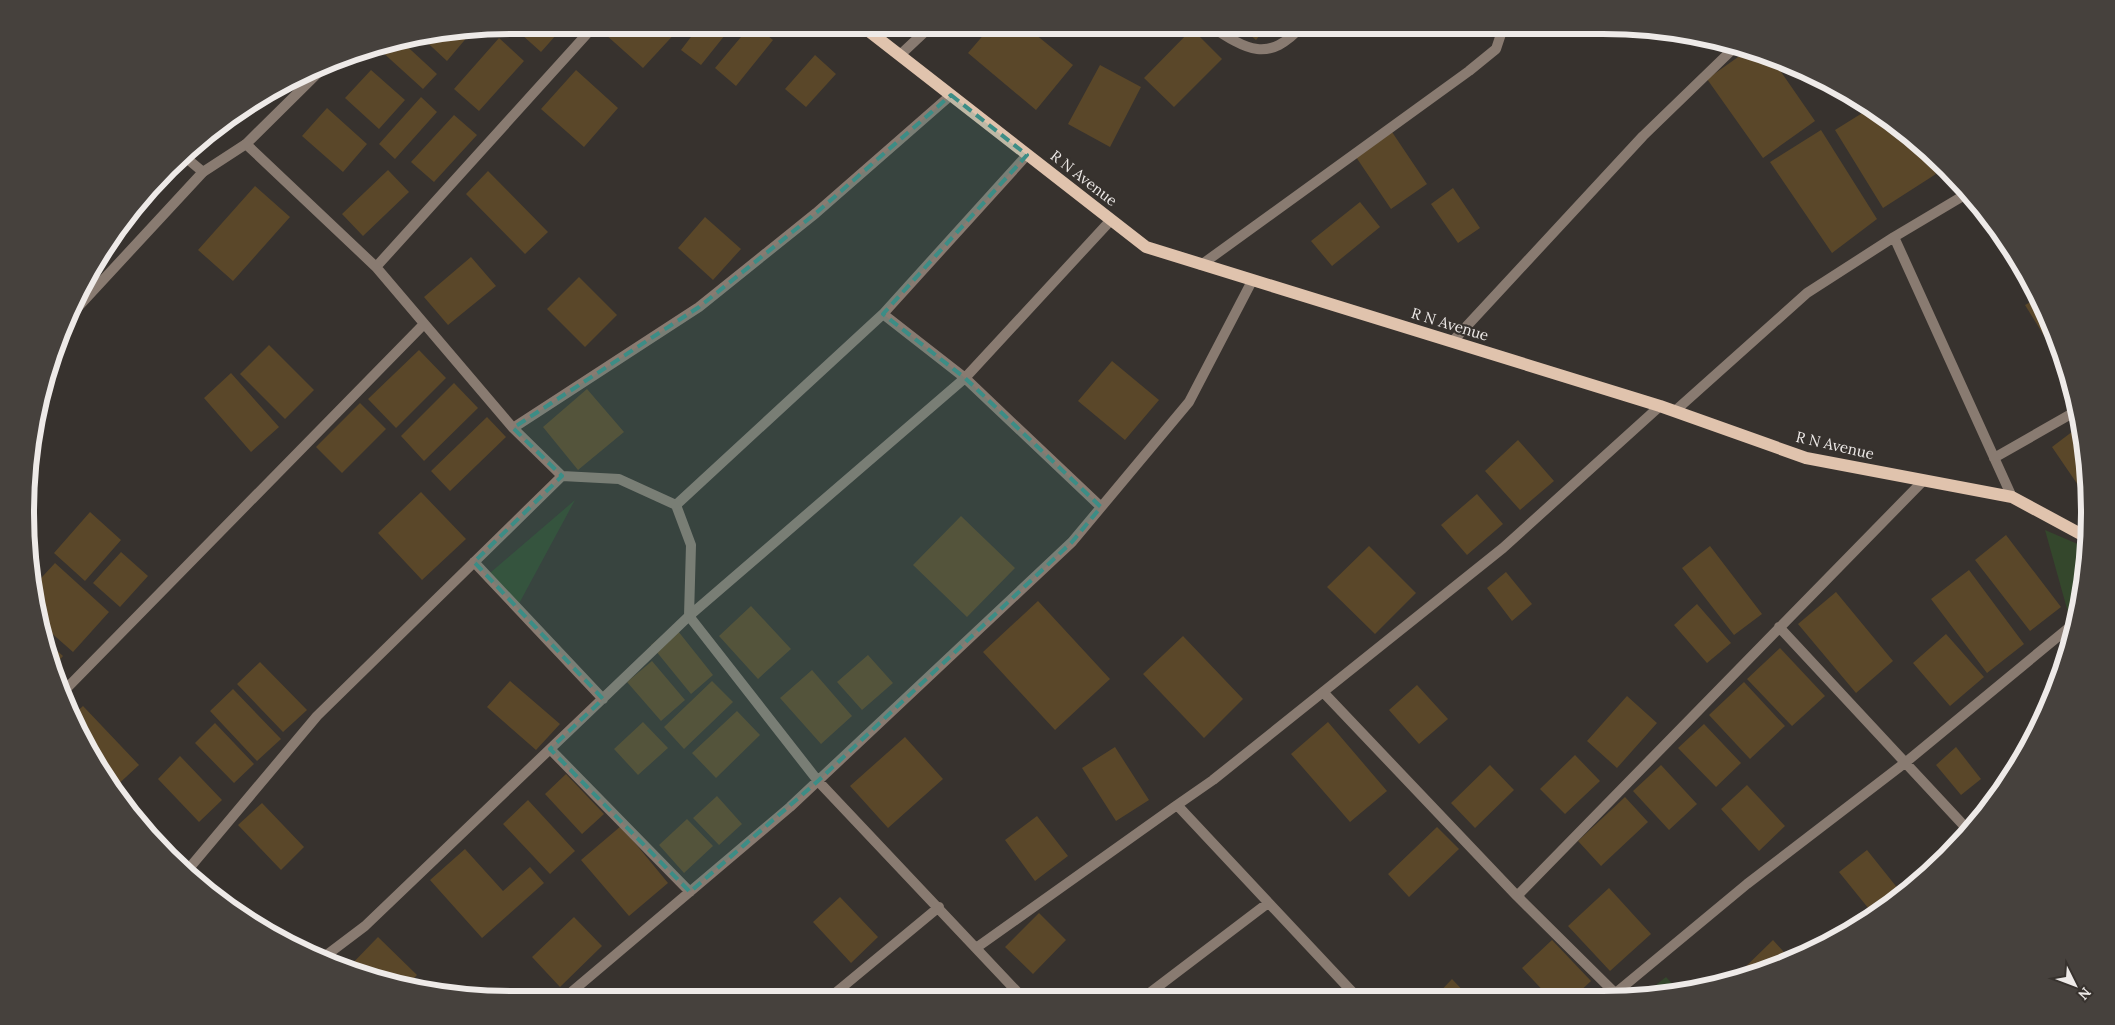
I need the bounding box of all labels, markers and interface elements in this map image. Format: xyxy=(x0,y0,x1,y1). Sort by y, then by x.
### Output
street label: R N Avenue xyxy=(1047,146,1121,210)
street label: R N Avenue xyxy=(1409,303,1491,345)
street label: R N Avenue xyxy=(1794,427,1876,463)
north arrow xyxy=(2050,960,2100,1010)
text: N xyxy=(2074,984,2095,1004)

